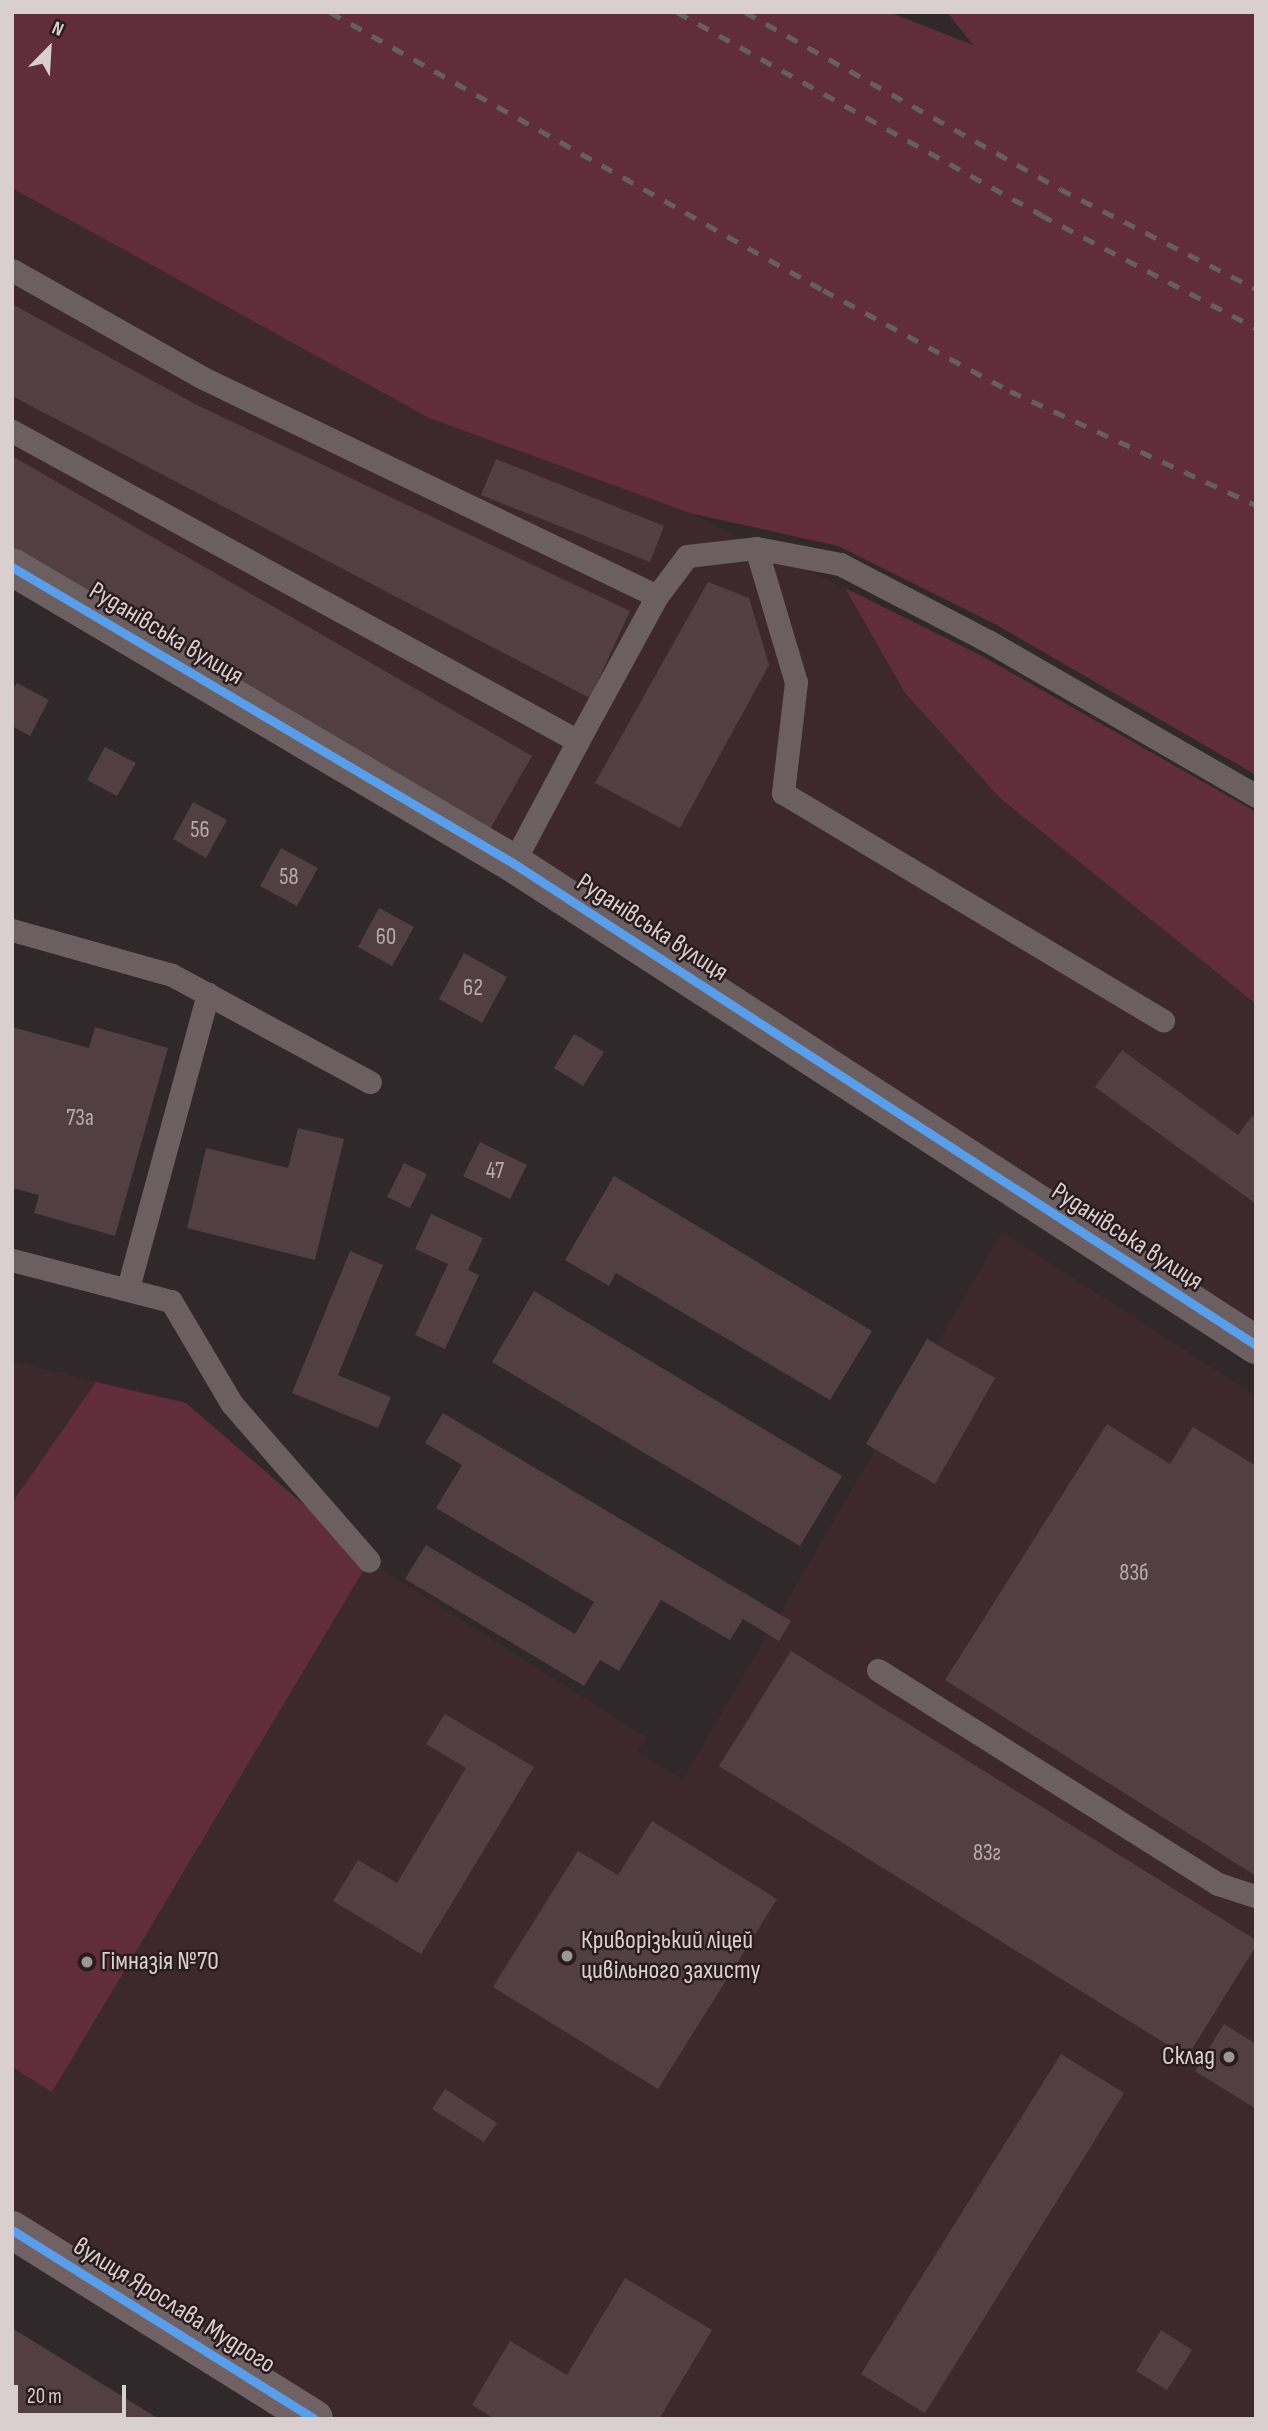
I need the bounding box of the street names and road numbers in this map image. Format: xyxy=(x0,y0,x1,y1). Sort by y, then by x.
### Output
street label: Руданівська вулиця xyxy=(83,576,249,692)
street label: Руданівська вулиця xyxy=(570,867,734,989)
street label: Руданівська вулиця xyxy=(1045,1176,1209,1298)
street label: вулиця Ярослава Мудрого xyxy=(67,2231,281,2381)

